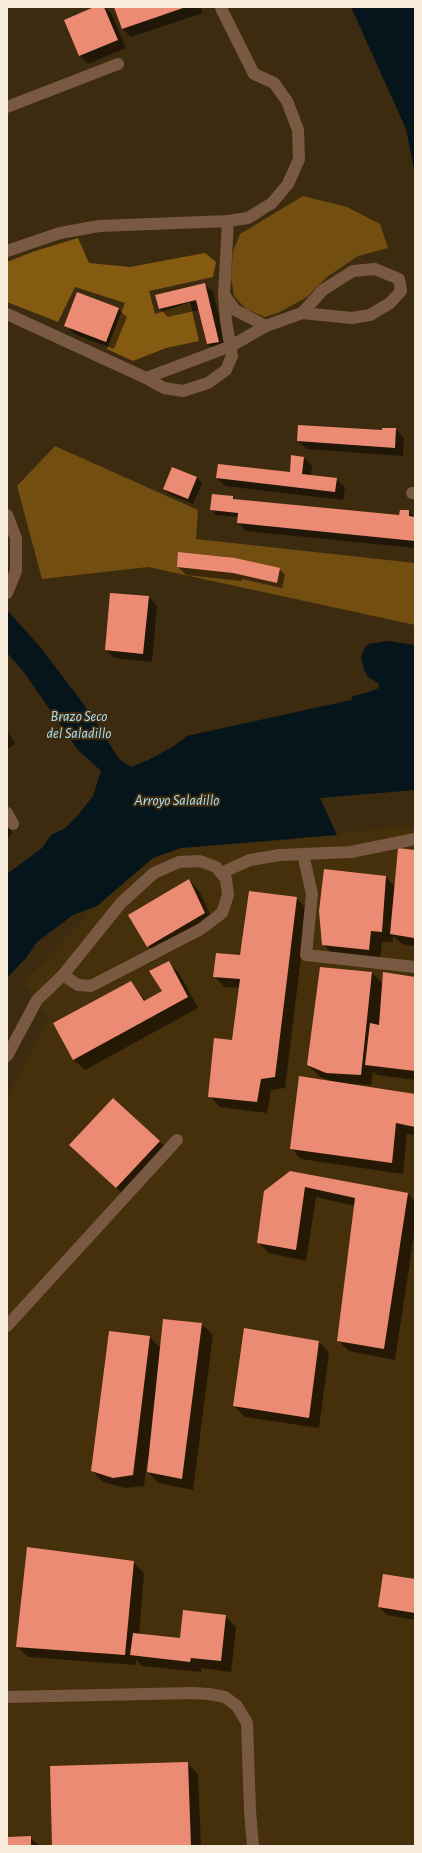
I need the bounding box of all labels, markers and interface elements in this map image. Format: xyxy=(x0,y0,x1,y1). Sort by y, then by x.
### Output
water label: Brazo Seco del Saladillo xyxy=(47,707,111,742)
water label: Arroyo Saladillo xyxy=(134,791,220,809)

